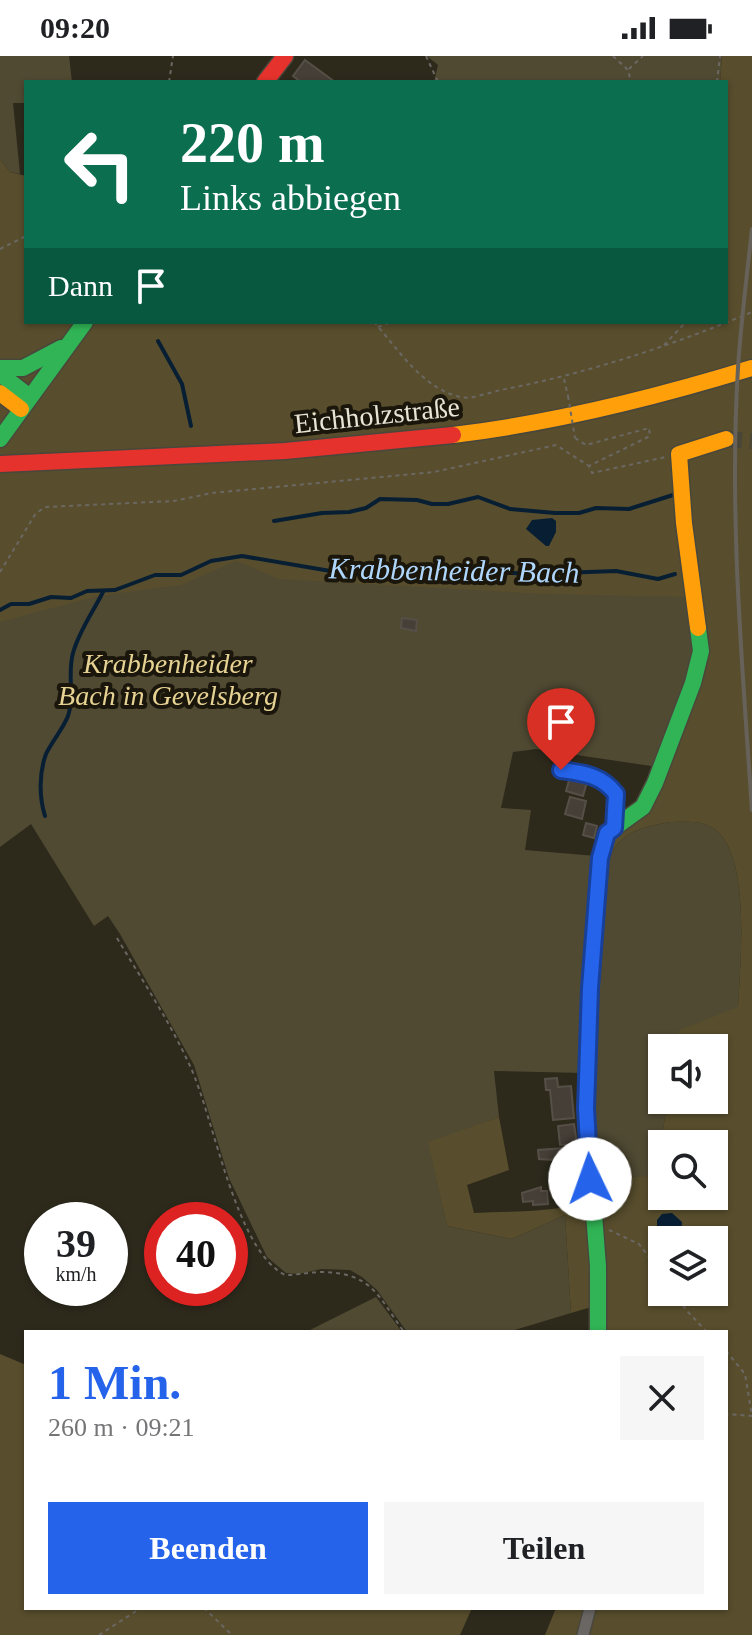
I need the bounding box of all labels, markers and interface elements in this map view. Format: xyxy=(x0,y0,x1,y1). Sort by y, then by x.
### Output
text: 09:20 xyxy=(40,11,110,44)
icon: left xyxy=(48,112,152,216)
text: 220 m xyxy=(180,112,325,174)
text: Links abbiegen xyxy=(180,178,401,218)
icon: arrive xyxy=(129,264,173,308)
text: Dann xyxy=(48,269,113,302)
street label: Eichholzstraße xyxy=(293,391,461,439)
water label: Krabbenheider Bach xyxy=(327,551,580,589)
park label: Krabbenheider Bach in Gevelsberg xyxy=(58,648,278,711)
pin xyxy=(527,688,595,770)
icon: arrive xyxy=(539,700,583,744)
map controls xyxy=(648,1034,728,1306)
button: sound xyxy=(648,1034,728,1114)
button: search xyxy=(648,1130,728,1210)
position arrow xyxy=(548,1137,632,1221)
speed limit sign: 40 xyxy=(144,1202,248,1306)
text: 39 xyxy=(56,1221,96,1266)
button: layers xyxy=(648,1226,728,1306)
text: km/h xyxy=(55,1263,97,1285)
text: 1 Min. xyxy=(48,1356,181,1409)
button: close xyxy=(620,1356,704,1440)
text: 260 m · 09:21 xyxy=(48,1413,195,1442)
button: Beenden xyxy=(48,1502,368,1594)
button: Teilen xyxy=(384,1502,704,1594)

